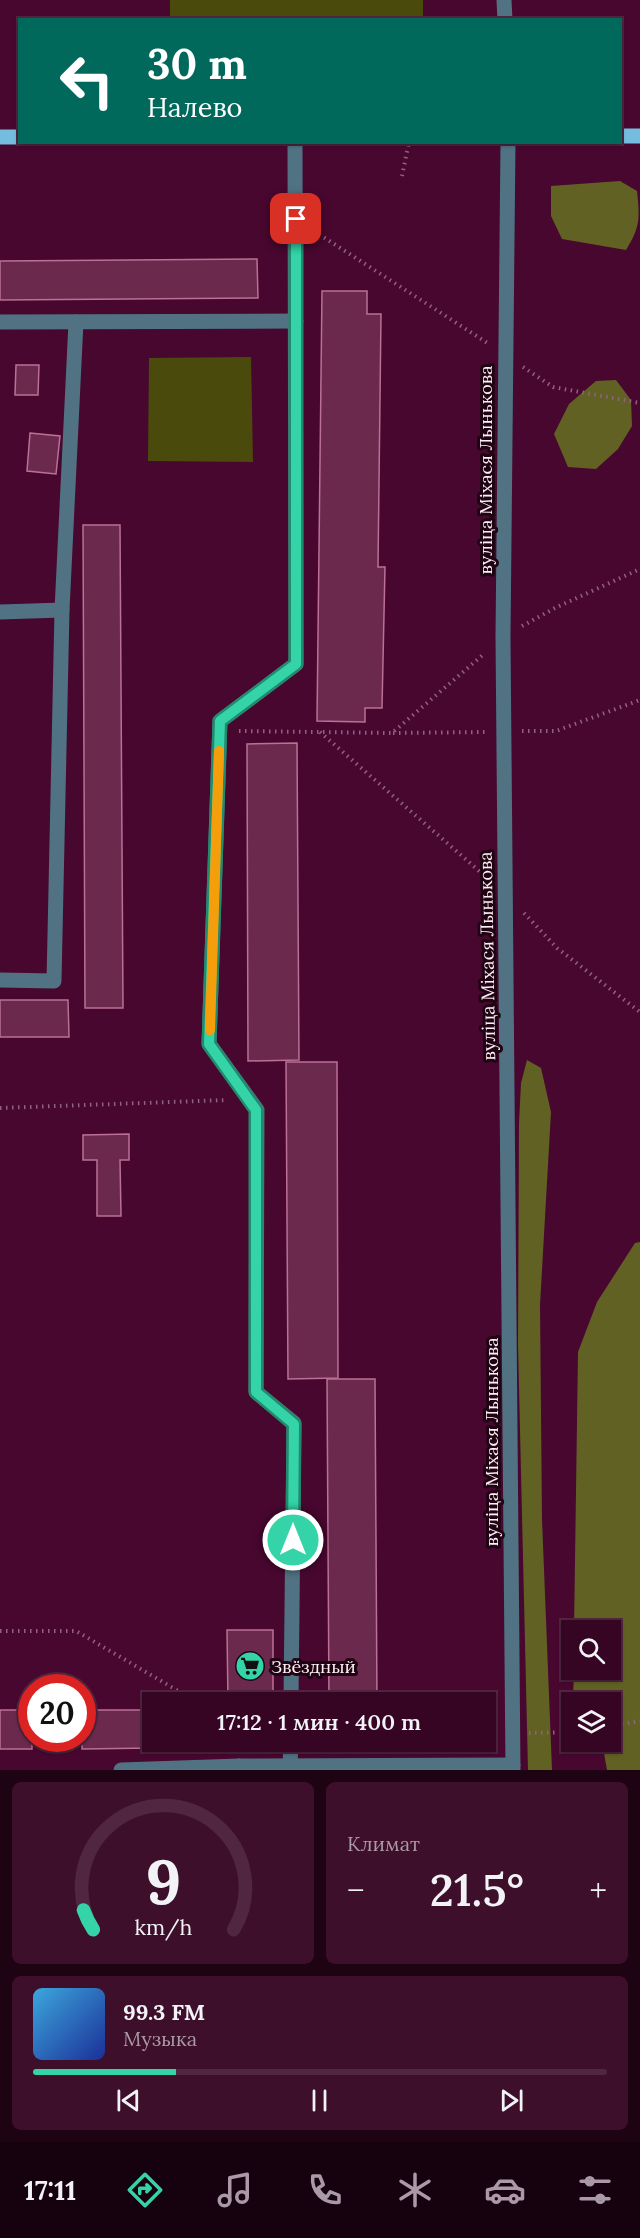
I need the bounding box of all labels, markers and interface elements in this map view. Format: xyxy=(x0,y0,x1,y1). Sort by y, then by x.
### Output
text: 30 m xyxy=(147,37,247,91)
icon: left xyxy=(48,42,126,120)
text: Налево xyxy=(147,90,242,124)
pin xyxy=(270,193,321,244)
icon: arrive xyxy=(279,202,312,235)
street label: вуліца Міхася Лынькова xyxy=(474,365,497,575)
street label: вуліца Міхася Лынькова xyxy=(474,851,500,1061)
street label: вуліца Міхася Лынькова xyxy=(480,1337,503,1547)
position arrow xyxy=(261,1508,325,1572)
map controls xyxy=(561,1620,621,1752)
button: search xyxy=(561,1620,621,1680)
supermarket icon: Звёздный xyxy=(234,1650,266,1682)
place label: Звёздный xyxy=(271,1655,356,1678)
speed limit sign: 20 xyxy=(18,1674,96,1752)
button: layers xyxy=(561,1692,621,1752)
text: 17:12 · 1 мин · 400 m xyxy=(217,1708,421,1736)
text: Климат xyxy=(347,1831,420,1856)
text: 9 xyxy=(145,1841,181,1921)
text: 21.5° xyxy=(430,1861,524,1918)
text: − xyxy=(347,1869,365,1911)
text: + xyxy=(590,1869,607,1911)
text: km/h xyxy=(134,1913,192,1941)
text: 99.3 FM xyxy=(123,1998,205,2026)
text: Музыка xyxy=(123,2026,197,2051)
icon: previous xyxy=(112,2084,145,2117)
icon: pause xyxy=(303,2084,336,2117)
icon: next xyxy=(495,2084,528,2117)
icon: directions xyxy=(124,2169,166,2211)
icon: music xyxy=(214,2169,256,2211)
icon: phone xyxy=(304,2169,346,2211)
icon: climate xyxy=(394,2169,436,2211)
icon: car xyxy=(484,2169,526,2211)
icon: filters xyxy=(574,2169,616,2211)
text: 17:11 xyxy=(24,2173,76,2207)

